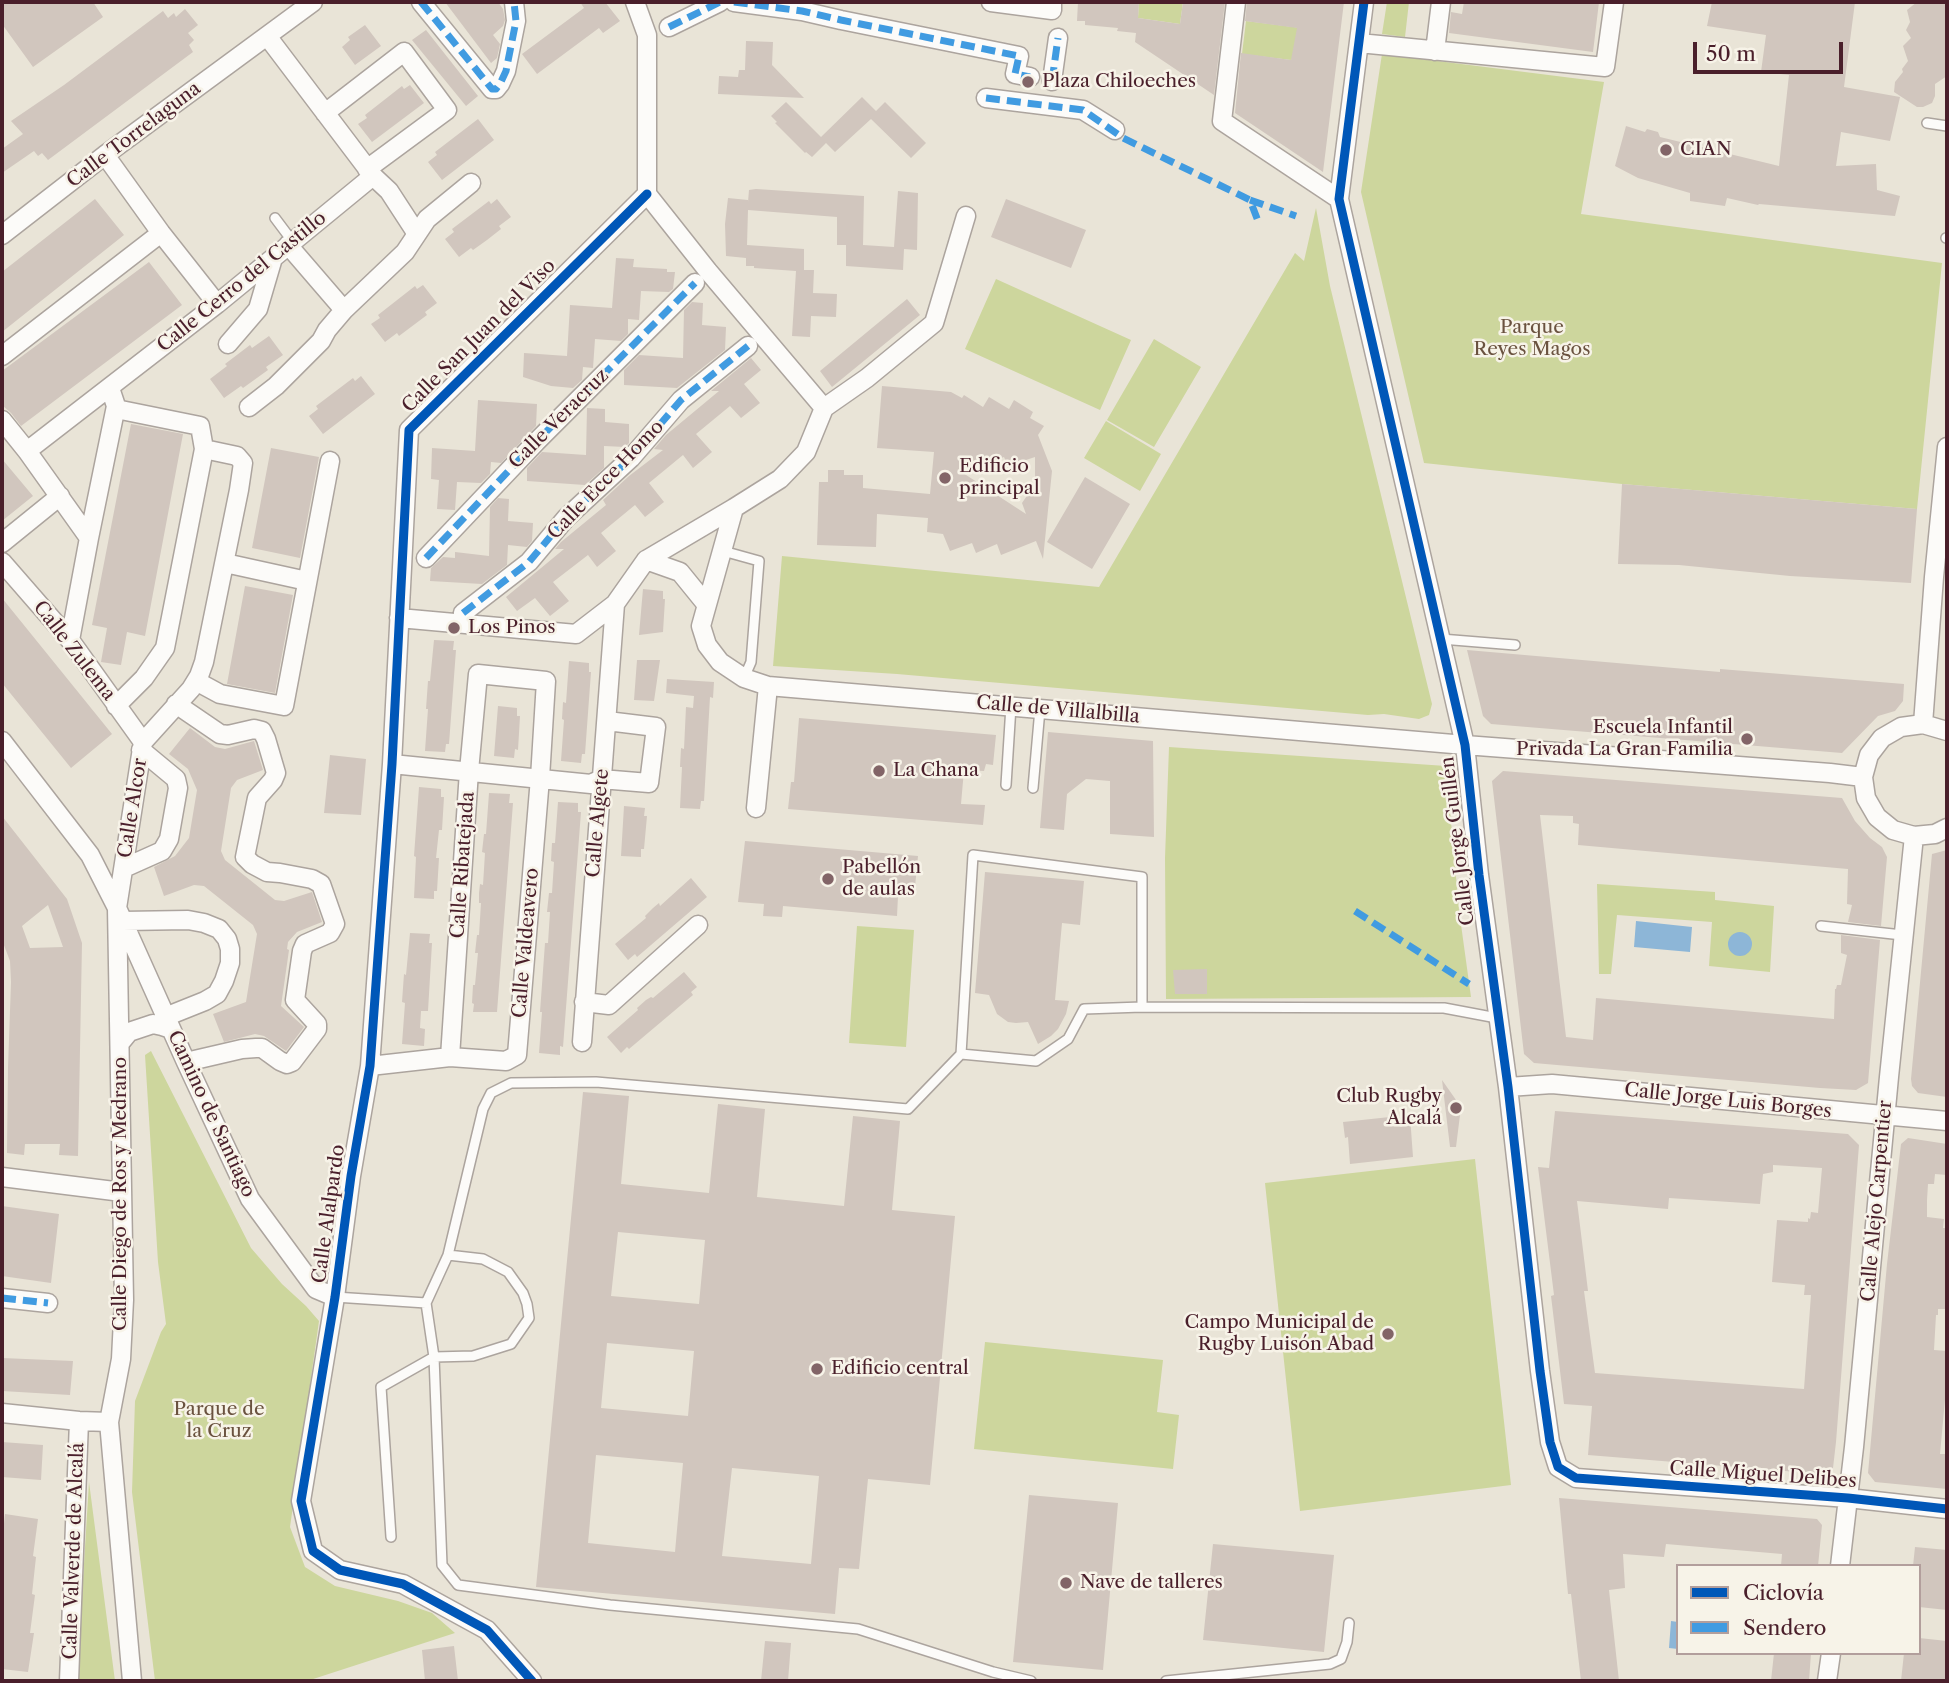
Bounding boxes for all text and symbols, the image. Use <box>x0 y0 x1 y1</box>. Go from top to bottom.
scale bar <box>1697 28 1848 72</box>
text: 50 m <box>1706 41 1756 66</box>
place label: Plaza Chiloeches <box>1042 71 1196 93</box>
marker: Plaza Chiloeches <box>1020 74 1036 90</box>
street label: Calle Torrelaguna <box>63 77 205 193</box>
place label: CIAN <box>1680 139 1732 161</box>
marker: CIAN <box>1658 142 1674 158</box>
street label: Calle Cerro del Castillo <box>153 207 331 357</box>
street label: Calle San Juan del Viso <box>398 255 560 417</box>
park label: Parque Reyes Magos <box>1473 317 1591 361</box>
street label: Calle Veracruz <box>504 364 614 474</box>
street label: Calle Ecce Homo <box>543 416 669 544</box>
place label: Edificio principal <box>959 456 1040 500</box>
marker: Edificio principal <box>937 470 953 486</box>
street label: Calle Zulema <box>28 597 120 705</box>
place label: Los Pinos <box>468 617 556 639</box>
marker: Los Pinos <box>446 620 462 636</box>
street label: Calle de Villalbilla <box>975 691 1141 729</box>
place label: Escuela Infantil Privada La Gran Familia <box>1516 717 1733 761</box>
marker: Escuela Infantil Privada La Gran Familia <box>1739 731 1755 747</box>
street label: Calle Jorge Guillén <box>1436 755 1480 927</box>
street label: Calle Alcor <box>114 756 152 860</box>
place label: La Chana <box>893 760 979 782</box>
marker: La Chana <box>871 763 887 779</box>
street label: Calle Algete <box>582 768 614 878</box>
street label: Calle Ribatejada <box>446 791 480 939</box>
place label: Pabellón de aulas <box>842 857 921 901</box>
street label: Calle Valdeavero <box>508 867 544 1019</box>
marker: Pabellón de aulas <box>820 871 836 887</box>
street label: Camino de Santiago <box>162 1027 260 1201</box>
street label: Calle Diego de Ros y Medrano <box>110 1057 132 1331</box>
street label: Calle Jorge Luis Borges <box>1623 1079 1833 1123</box>
place label: Club Rugby Alcalá <box>1336 1086 1442 1130</box>
street label: Calle Alejo Carpentier <box>1857 1099 1897 1303</box>
marker: Club Rugby Alcalá <box>1448 1100 1464 1116</box>
street label: Calle Alalpardo <box>308 1143 350 1285</box>
place label: Campo Municipal de Rugby Luisón Abad <box>1185 1312 1374 1356</box>
marker: Campo Municipal de Rugby Luisón Abad <box>1380 1326 1396 1342</box>
place label: Edificio central <box>831 1358 969 1380</box>
marker: Edificio central <box>809 1361 825 1377</box>
park label: Parque de la Cruz <box>173 1399 265 1443</box>
street label: Calle Valverde de Alcalá <box>59 1442 89 1660</box>
street label: Calle Miguel Delibes <box>1669 1457 1857 1493</box>
legend <box>1676 1564 1921 1655</box>
place label: Nave de talleres <box>1080 1572 1223 1594</box>
marker: Nave de talleres <box>1058 1575 1074 1591</box>
text: Ciclovía <box>1743 1580 1824 1605</box>
text: Sendero <box>1743 1615 1827 1640</box>

